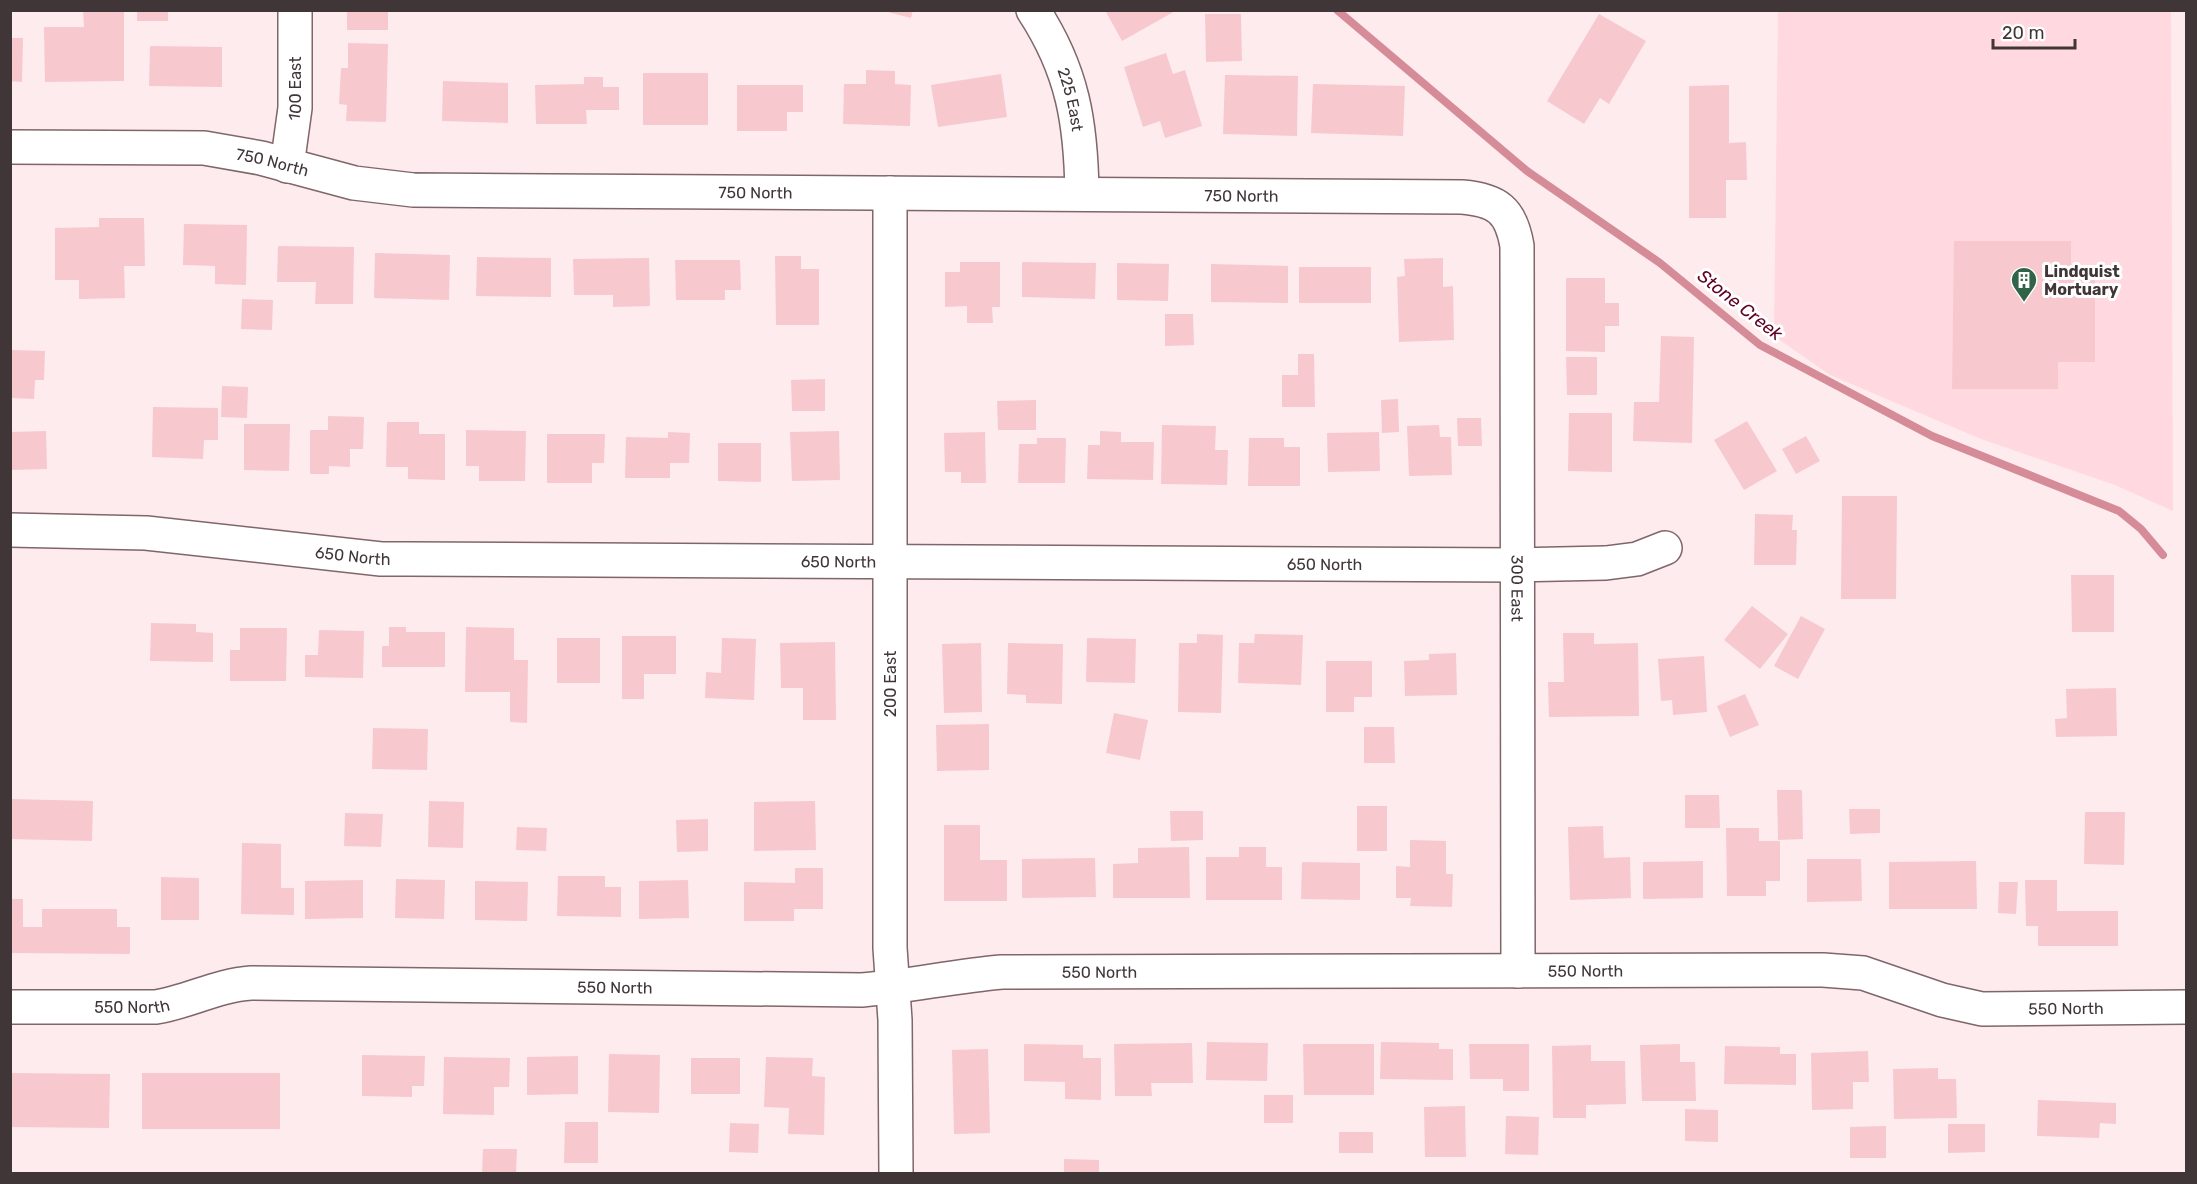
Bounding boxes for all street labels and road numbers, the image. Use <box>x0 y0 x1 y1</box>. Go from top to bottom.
street label: 100 East <box>284 57 305 122</box>
street label: 225 East <box>1054 65 1088 133</box>
street label: 750 North <box>235 144 311 180</box>
street label: 750 North <box>718 183 793 202</box>
street label: 750 North <box>1204 186 1279 205</box>
street label: 650 North <box>314 542 390 569</box>
street label: 650 North <box>801 552 876 571</box>
street label: 650 North <box>1287 554 1362 574</box>
street label: 300 East <box>1508 555 1527 622</box>
street label: 200 East <box>881 651 900 717</box>
street label: 550 North <box>1548 961 1623 980</box>
street label: 550 North <box>1062 962 1137 981</box>
street label: 550 North <box>577 977 653 997</box>
street label: 550 North <box>94 995 172 1017</box>
street label: 550 North <box>2028 998 2104 1018</box>

